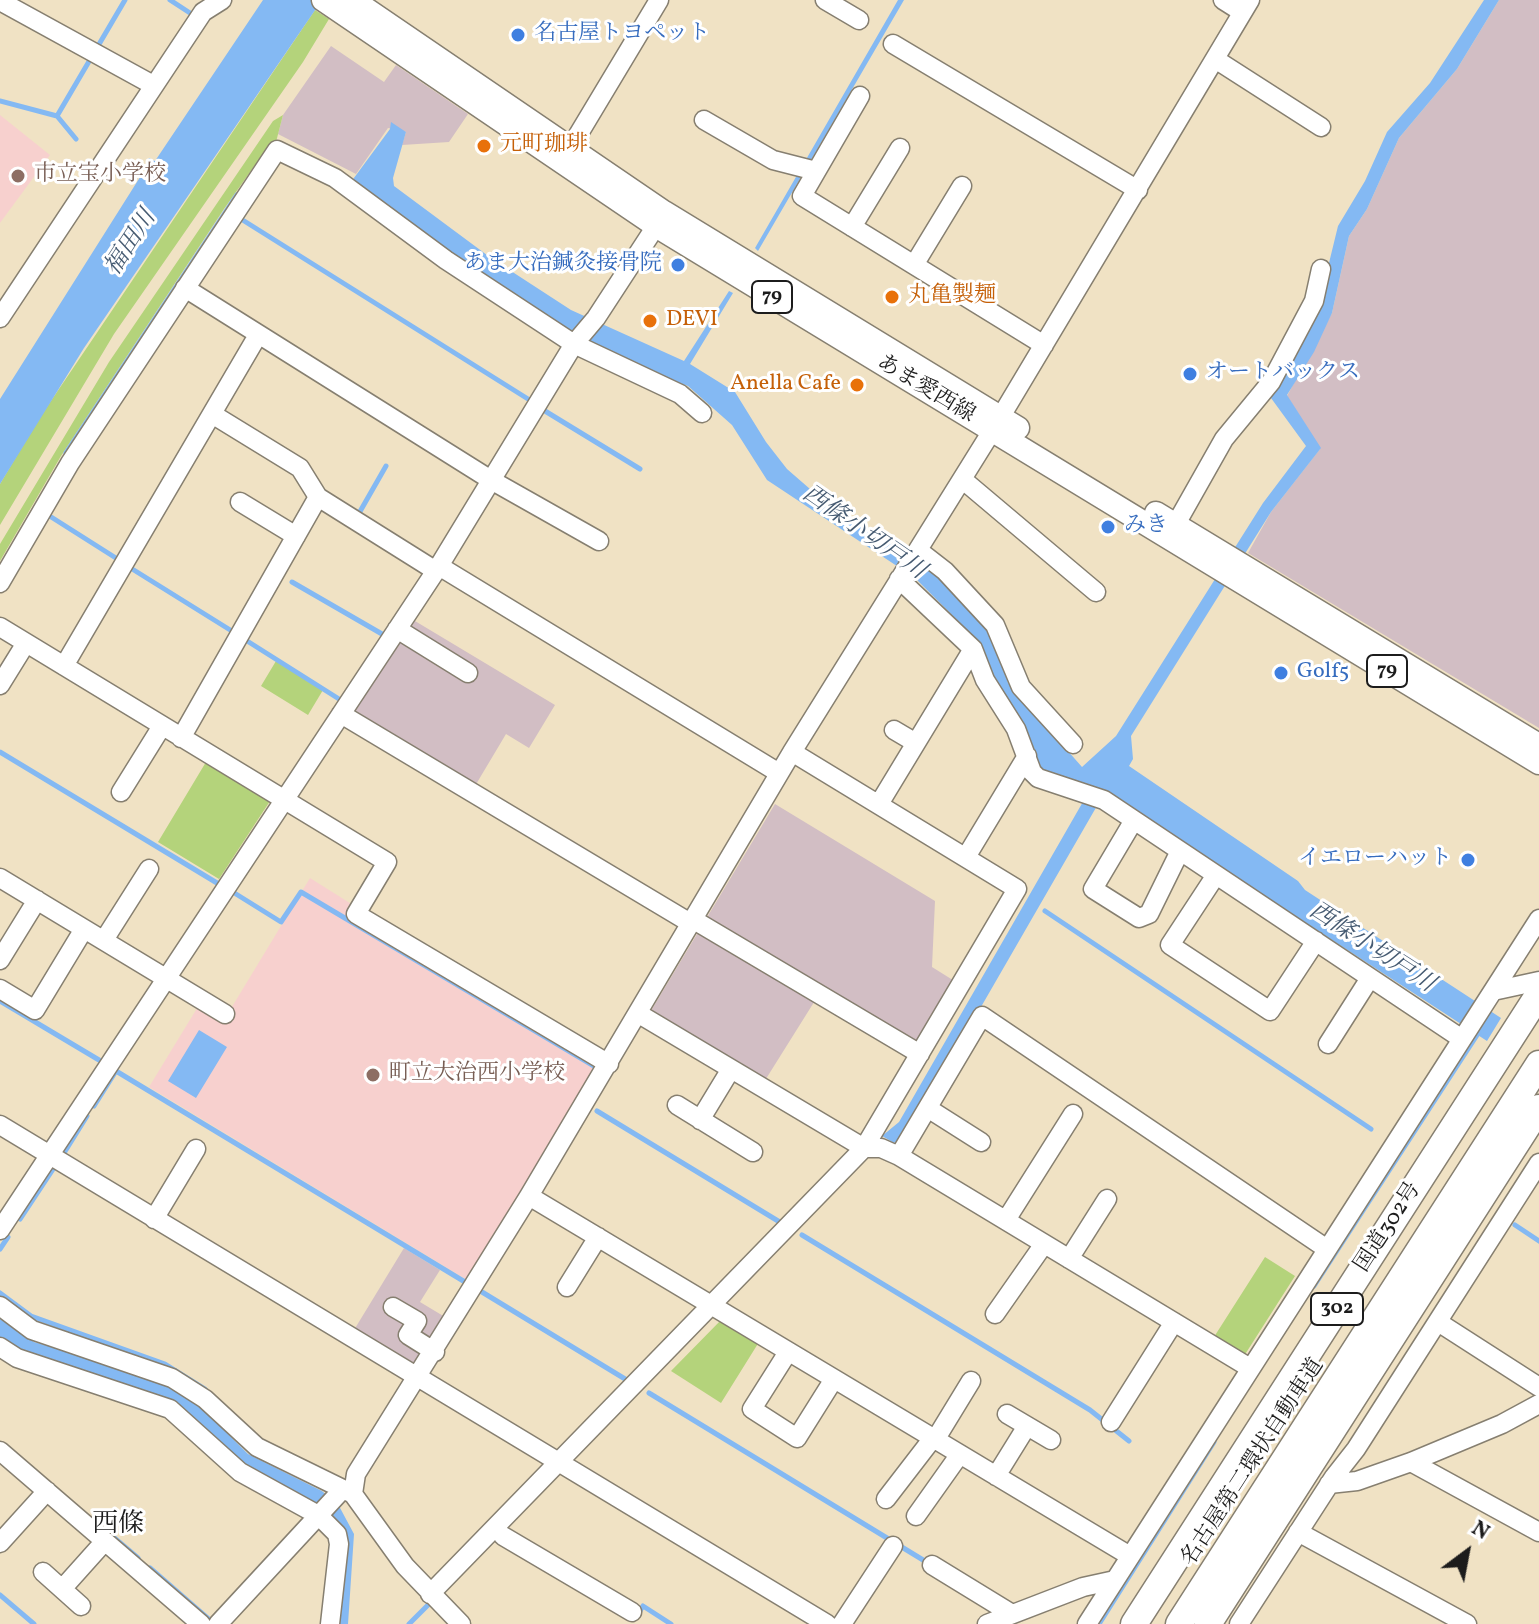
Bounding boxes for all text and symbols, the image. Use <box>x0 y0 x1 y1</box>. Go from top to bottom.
place label: 名古屋トヨペット <box>534 22 710 48</box>
marker: 名古屋トヨペット <box>509 26 527 44</box>
place label: 元町珈琲 <box>500 133 588 159</box>
marker: 元町珈琲 <box>475 137 493 155</box>
place label: 市立宝小学校 <box>34 163 166 189</box>
marker: 市立宝小学校 <box>9 167 27 185</box>
water label: 福田川 <box>100 206 164 282</box>
place label: あま大治鍼灸接骨院 <box>464 252 662 278</box>
marker: あま大治鍼灸接骨院 <box>669 256 687 274</box>
road number: 79 <box>752 281 792 313</box>
place label: 丸亀製麺 <box>908 284 996 310</box>
marker: 丸亀製麺 <box>883 288 901 306</box>
place label: DEVI <box>666 308 718 334</box>
marker: DEVI <box>641 312 659 330</box>
street label: あま愛西線 <box>871 350 979 430</box>
place label: オートバックス <box>1206 361 1360 387</box>
marker: オートバックス <box>1181 365 1199 383</box>
place label: Anella Cafe <box>730 372 841 398</box>
marker: Anella Cafe <box>848 376 866 394</box>
water label: 西條小切戸川 <box>796 481 930 587</box>
place label: みき <box>1124 514 1168 540</box>
marker: みき <box>1099 518 1117 536</box>
road number: 79 <box>1367 655 1407 687</box>
place label: Golf5 <box>1297 660 1349 686</box>
marker: Golf5 <box>1272 664 1290 682</box>
place label: イエローハット <box>1298 847 1452 873</box>
marker: イエローハット <box>1459 851 1477 869</box>
water label: 西條小切戸川 <box>1303 898 1439 1000</box>
place label: 町立大治西小学校 <box>389 1062 565 1088</box>
marker: 町立大治西小学校 <box>364 1066 382 1084</box>
street label: 国道302号 <box>1350 1178 1428 1278</box>
road number: 302 <box>1311 1293 1363 1325</box>
street label: 名古屋第二環状自動車道 <box>1177 1354 1331 1572</box>
district label: 西條 <box>92 1510 144 1542</box>
north arrow <box>1427 1512 1507 1592</box>
text: N <box>1465 1514 1495 1549</box>

